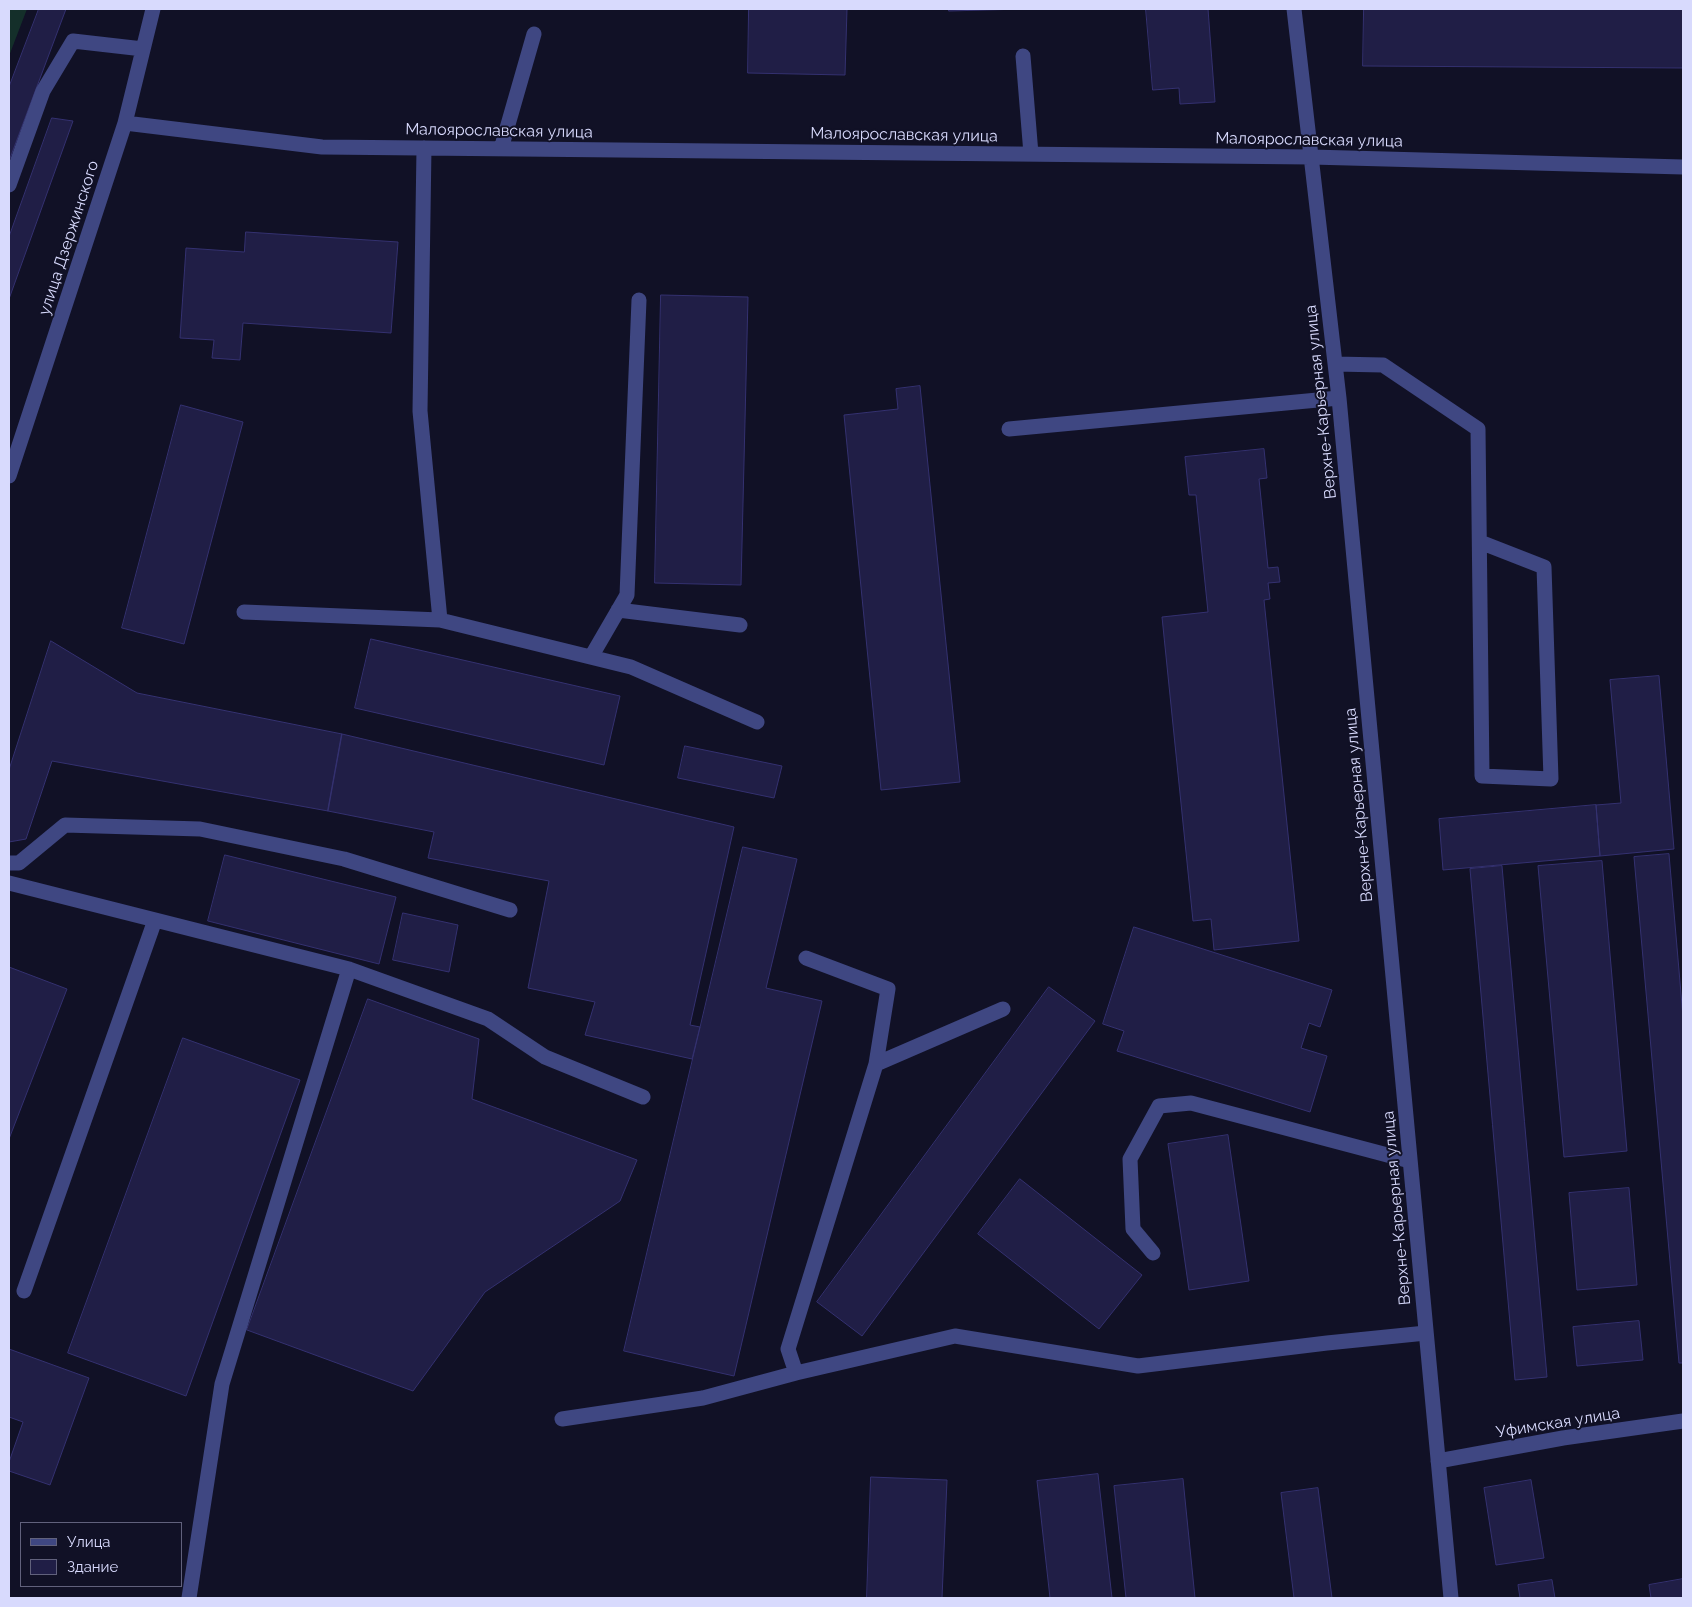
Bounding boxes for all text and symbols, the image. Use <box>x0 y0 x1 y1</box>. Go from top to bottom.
street label: Малоярославская улица <box>405 120 593 142</box>
street label: Малоярославская улица <box>810 124 998 146</box>
street label: Малоярославская улица <box>1215 129 1403 151</box>
street label: улица Дзержинского <box>35 158 103 318</box>
street label: Верхне-Карьерная улица <box>1301 304 1341 500</box>
street label: Верхне-Карьерная улица <box>1341 707 1377 903</box>
street label: Верхне-Карьерная улица <box>1379 1110 1415 1306</box>
street label: Уфимская улица <box>1495 1404 1621 1442</box>
legend <box>20 1522 182 1587</box>
text: Улица <box>67 1533 111 1551</box>
text: Здание <box>67 1558 118 1576</box>

